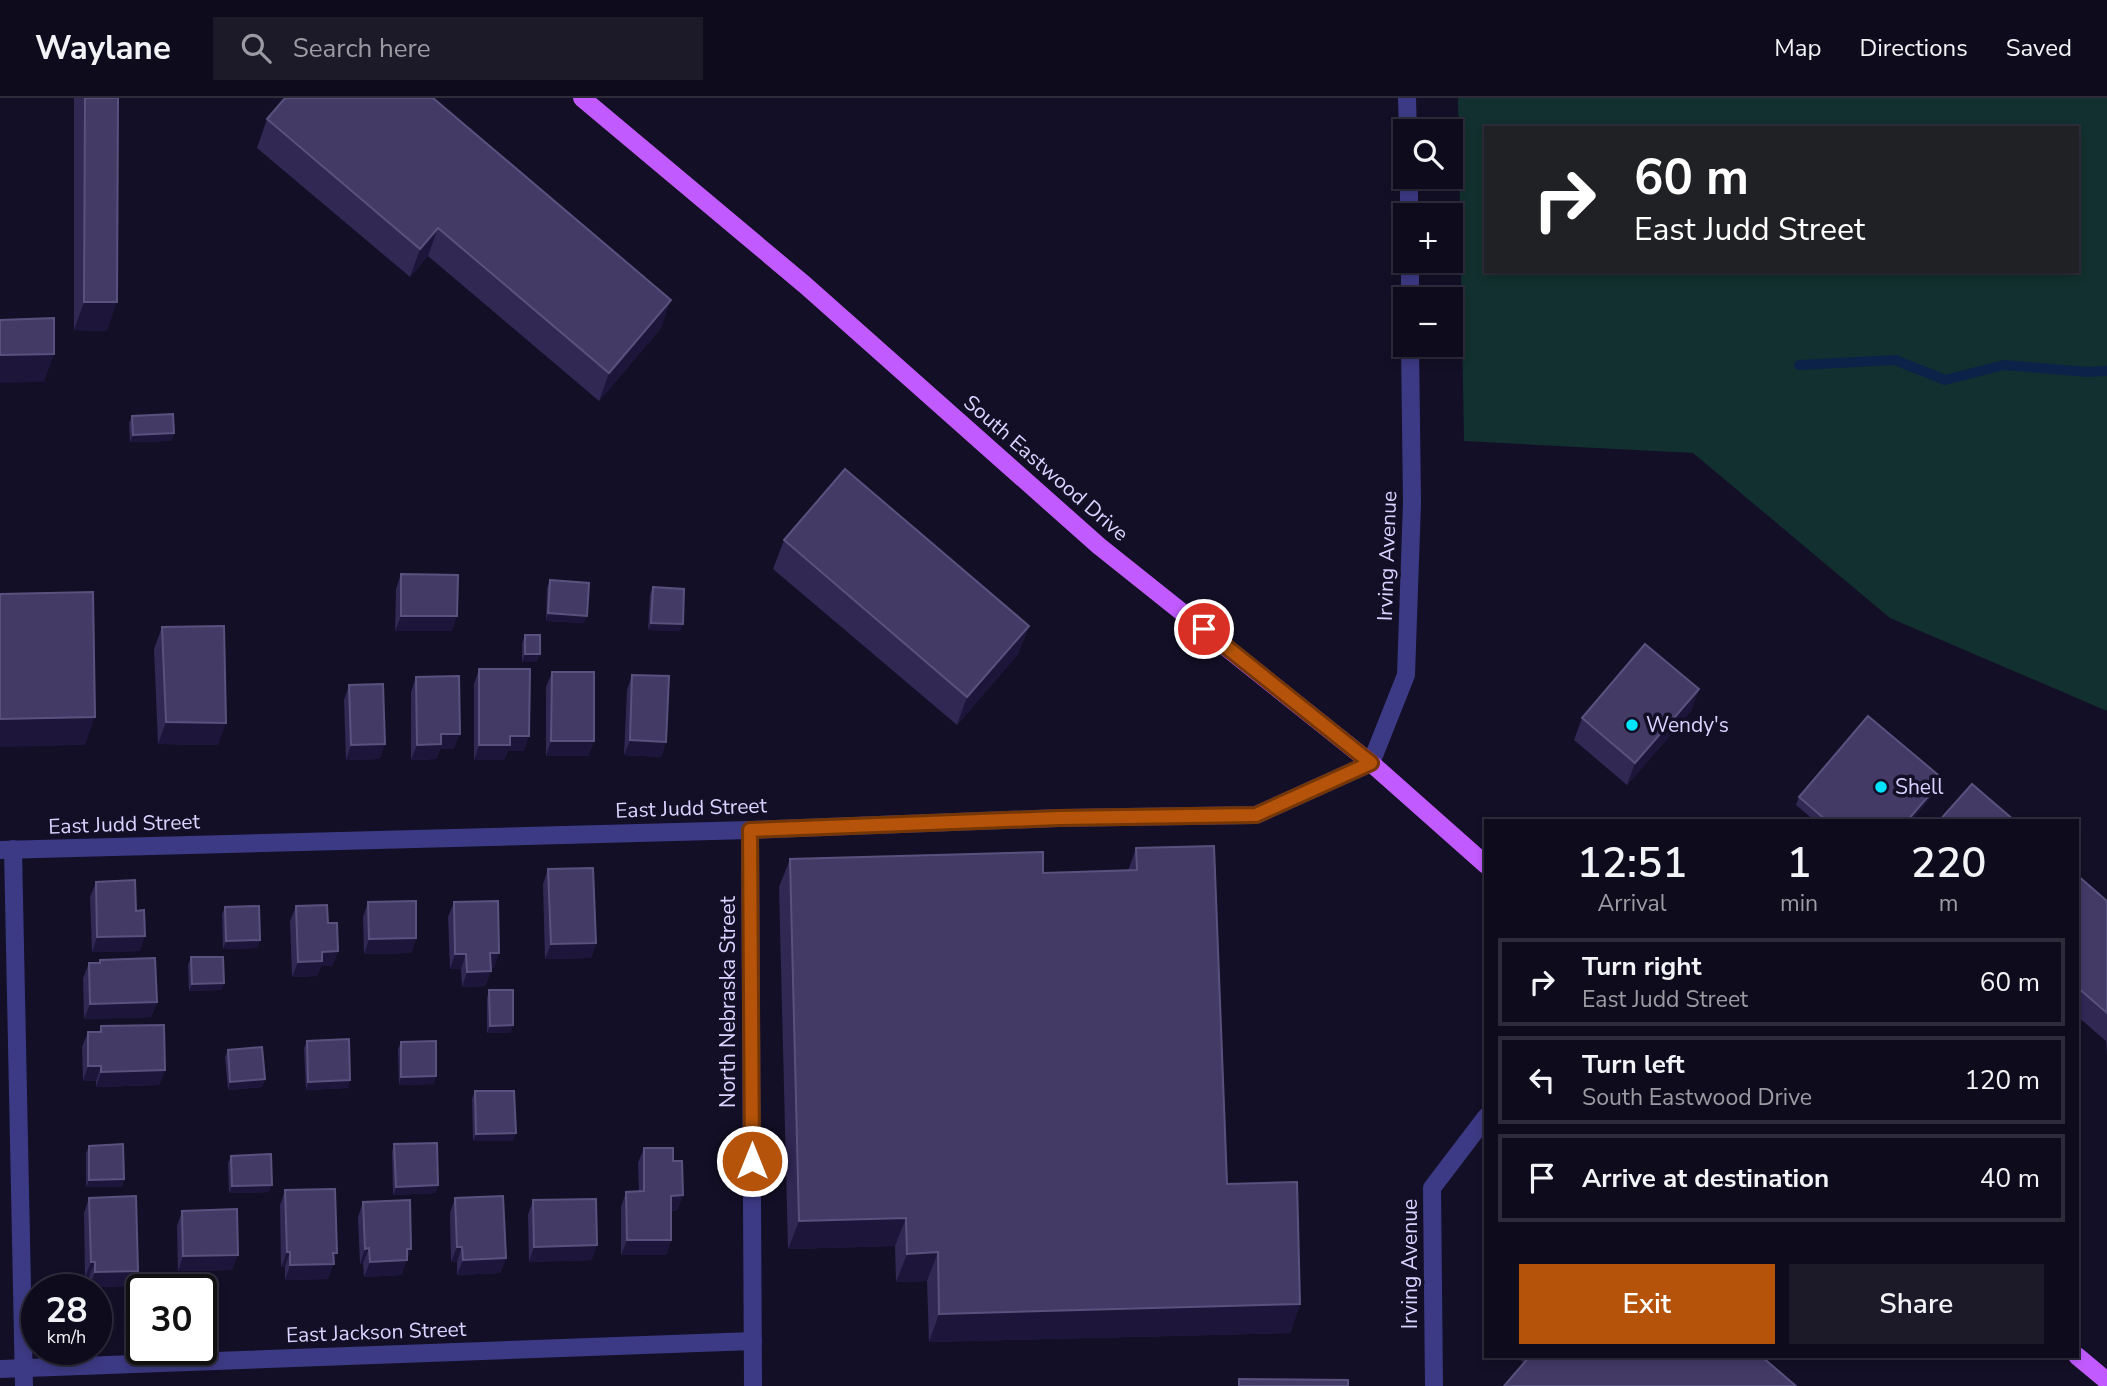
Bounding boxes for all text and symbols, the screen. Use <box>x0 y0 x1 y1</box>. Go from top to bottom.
search box <box>213 17 703 80</box>
text: Waylane <box>35 26 171 71</box>
icon: search <box>237 29 275 67</box>
text: Search here <box>293 31 431 66</box>
text: Map <box>1774 32 1821 64</box>
text: Directions <box>1859 32 1968 64</box>
text: Saved <box>2006 32 2072 64</box>
map controls <box>1393 119 1463 357</box>
button: search <box>1393 119 1463 189</box>
text: 60 m <box>1634 144 1749 211</box>
icon: right <box>1519 154 1610 245</box>
button: + <box>1393 203 1463 273</box>
text: East Judd Street <box>1634 208 1865 251</box>
button: − <box>1393 287 1463 357</box>
street label: South Eastwood Drive <box>958 389 1134 547</box>
street label: Irving Avenue <box>1371 490 1403 622</box>
pin <box>1174 599 1234 659</box>
icon: arrive <box>1185 610 1223 648</box>
place label: Wendy's <box>1646 711 1729 739</box>
marker: Wendy's <box>1624 717 1640 733</box>
place label: Shell <box>1895 773 1944 801</box>
marker: Shell <box>1873 779 1889 795</box>
street label: East Judd Street <box>615 791 768 825</box>
street label: East Judd Street <box>48 807 201 841</box>
text: 12:51 <box>1577 835 1687 892</box>
text: 1 <box>1786 835 1812 892</box>
text: 220 <box>1911 835 1986 892</box>
text: Arrival <box>1597 888 1667 919</box>
text: min <box>1780 888 1818 919</box>
text: m <box>1939 888 1958 919</box>
street label: North Nebraska Street <box>714 895 742 1108</box>
text: Turn right <box>1582 949 1701 984</box>
icon: right <box>1523 963 1561 1001</box>
text: 60 m <box>1980 965 2040 1000</box>
text: East Judd Street <box>1582 984 1748 1015</box>
text: Turn left <box>1582 1047 1685 1082</box>
icon: left <box>1523 1061 1561 1099</box>
text: 120 m <box>1964 1063 2040 1098</box>
text: South Eastwood Drive <box>1582 1082 1812 1113</box>
position arrow <box>715 1124 789 1198</box>
icon: arrive <box>1523 1159 1561 1197</box>
text: Arrive at destination <box>1582 1161 1829 1196</box>
text: 40 m <box>1980 1161 2040 1196</box>
street label: Irving Avenue <box>1396 1199 1424 1329</box>
button: Exit <box>1519 1264 1775 1344</box>
button: Share <box>1789 1264 2044 1344</box>
speed limit sign: 30 <box>126 1274 217 1365</box>
text: 28 <box>45 1287 88 1334</box>
street label: East Jackson Street <box>285 1315 467 1349</box>
text: km/h <box>47 1325 86 1349</box>

